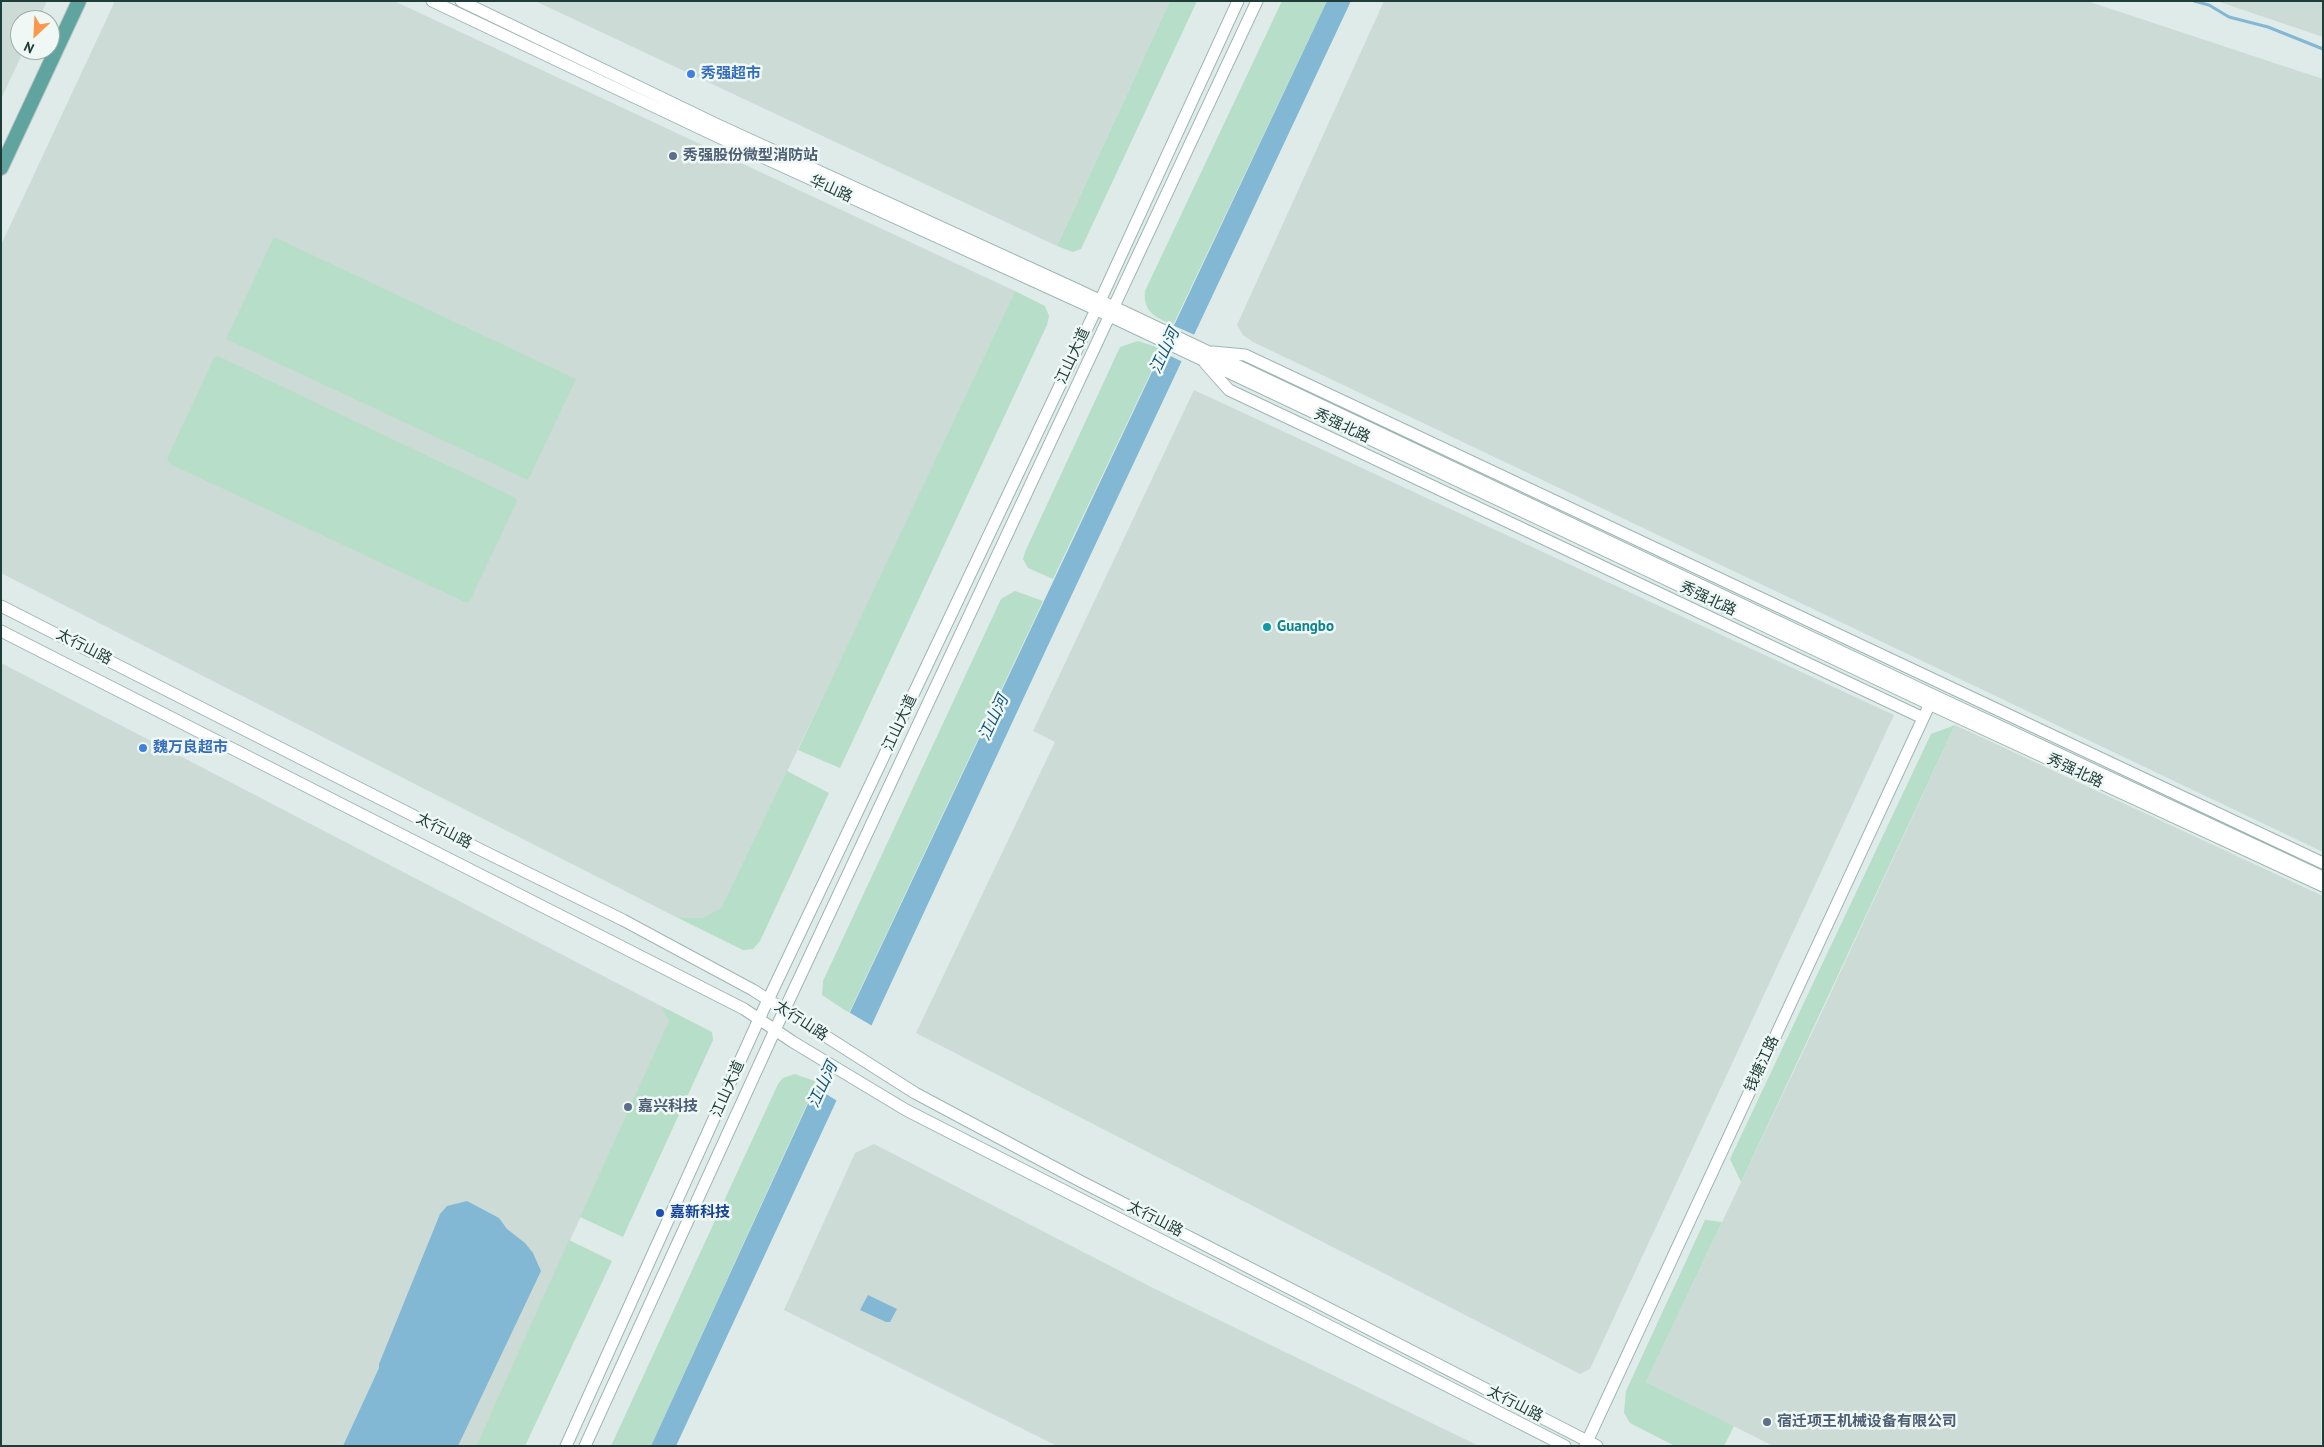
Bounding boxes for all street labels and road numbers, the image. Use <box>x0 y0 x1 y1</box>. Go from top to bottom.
street label: 华山路 <box>807 172 855 206</box>
street label: 江山大道 <box>1052 325 1094 387</box>
street label: 秀强北路 <box>1311 405 1373 447</box>
street label: 秀强北路 <box>1677 578 1739 620</box>
street label: 太行山路 <box>53 625 115 669</box>
street label: 江山大道 <box>879 692 921 754</box>
street label: 秀强北路 <box>2044 750 2106 792</box>
street label: 太行山路 <box>413 809 475 853</box>
street label: 太行山路 <box>771 997 831 1045</box>
street label: 钱塘江路 <box>1741 1033 1783 1095</box>
street label: 江山大道 <box>708 1058 748 1120</box>
street label: 太行山路 <box>1124 1197 1186 1241</box>
street label: 太行山路 <box>1484 1382 1546 1426</box>

